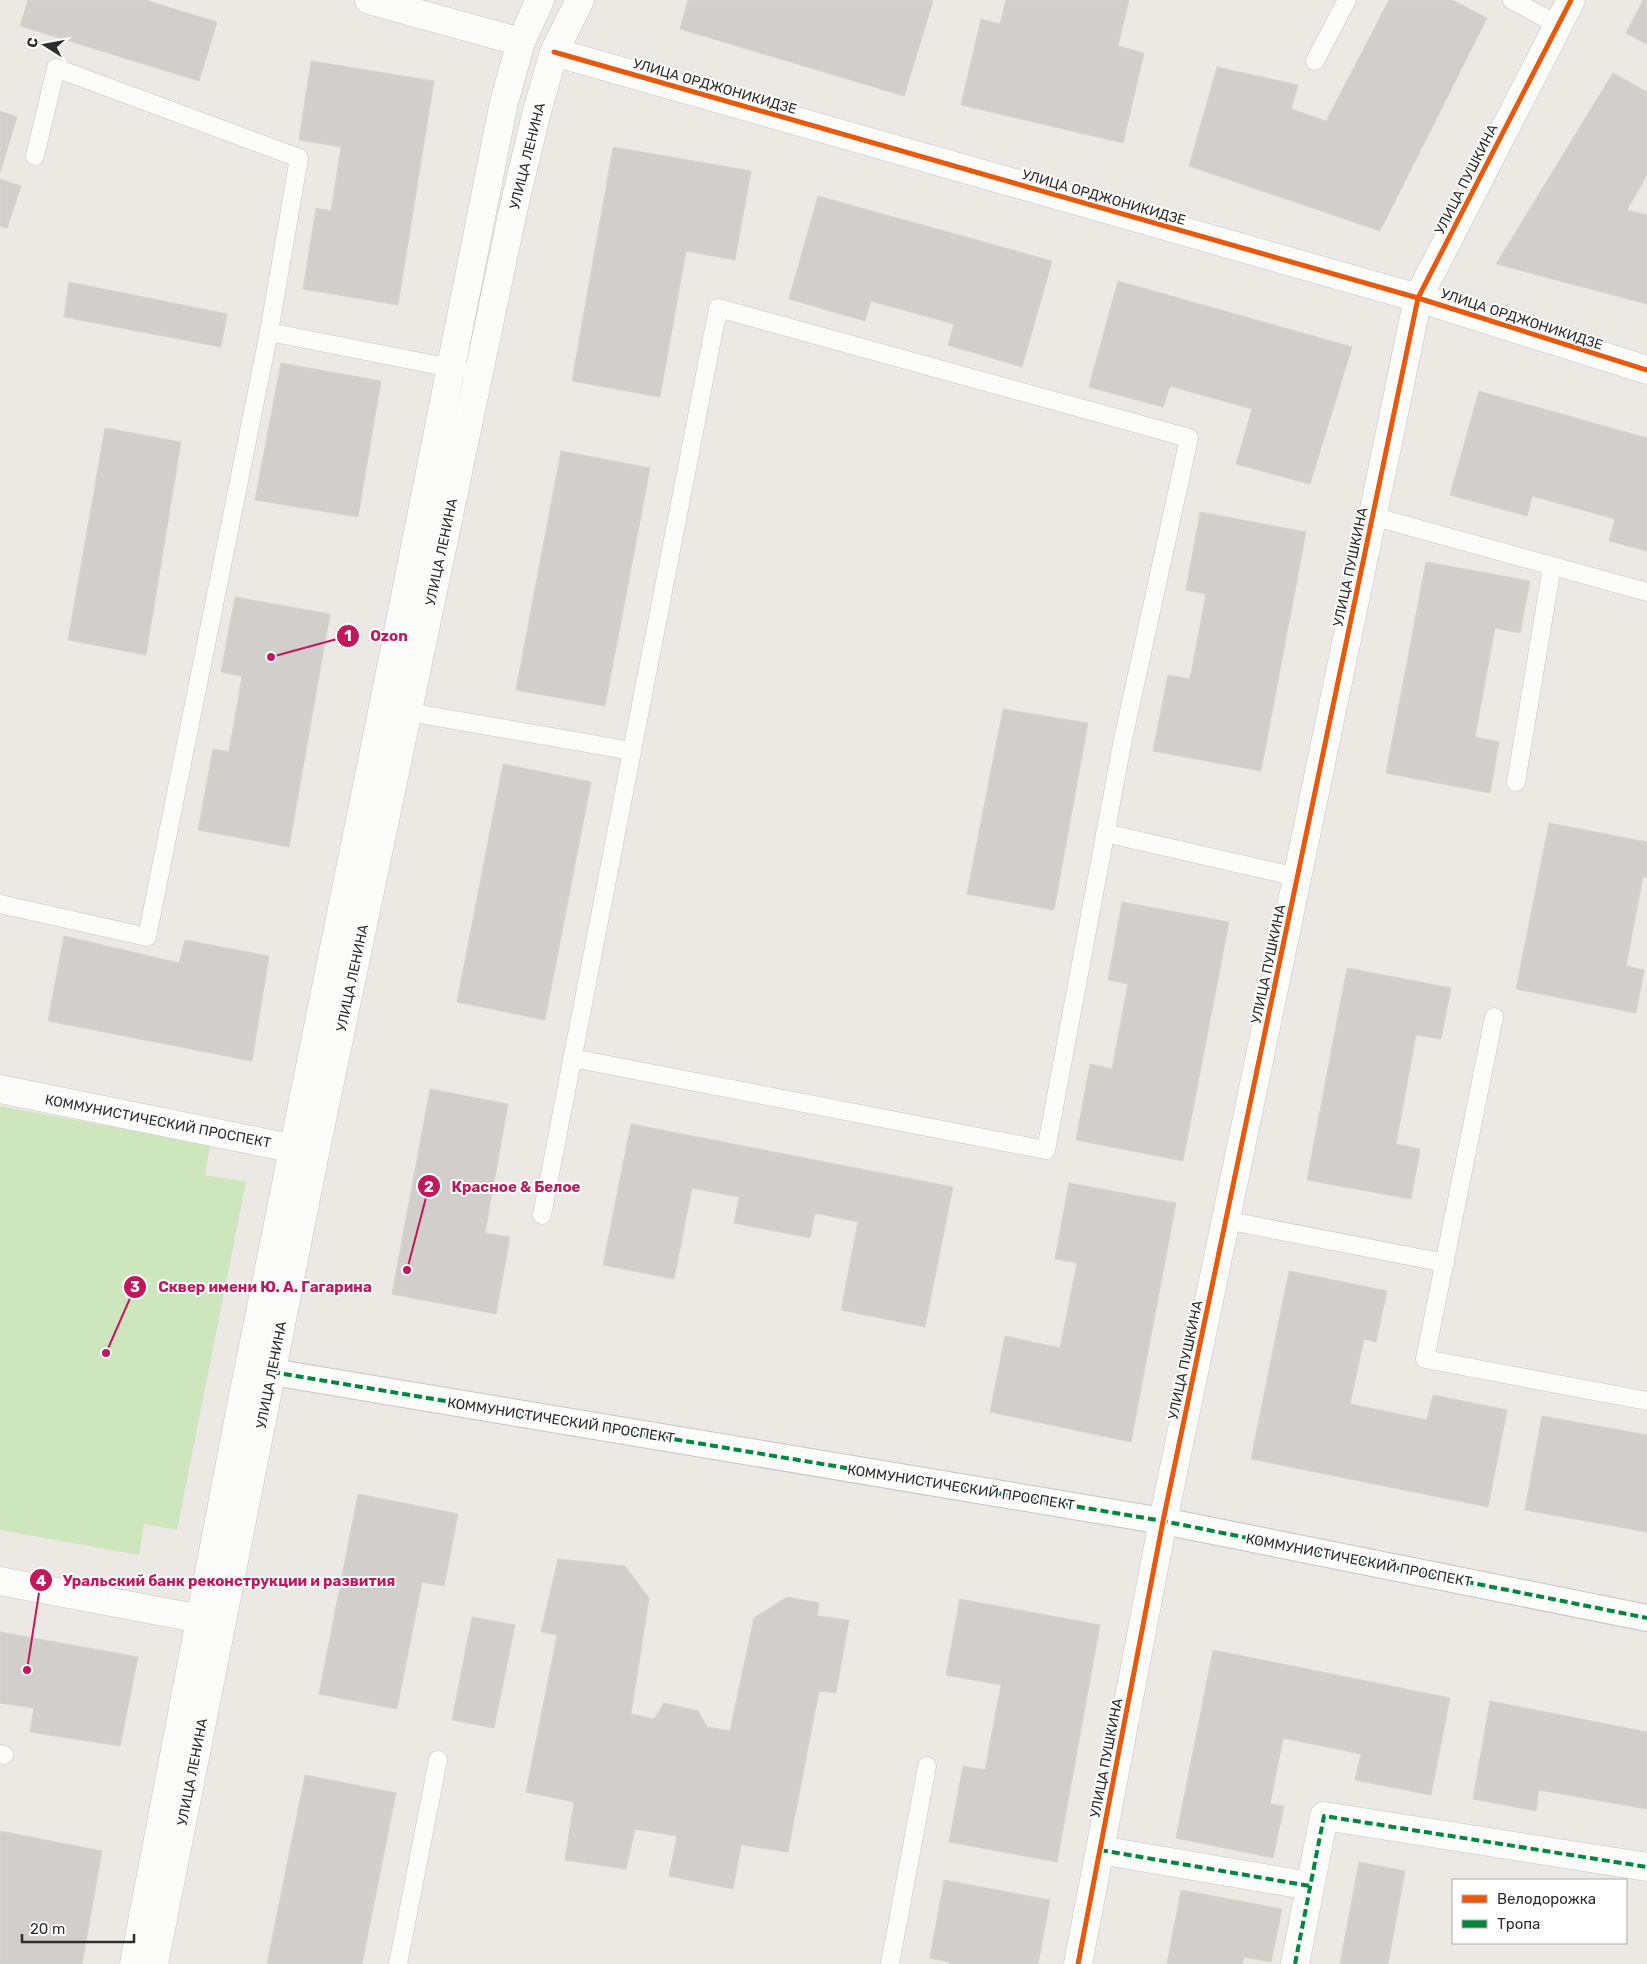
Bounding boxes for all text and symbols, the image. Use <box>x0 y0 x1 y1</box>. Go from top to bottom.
north arrow <box>20 20 70 70</box>
text: С <box>23 36 42 49</box>
street label: УЛИЦА ОРДЖОНИКИДЗЕ <box>631 55 799 118</box>
street label: УЛИЦА ЛЕНИНА <box>506 100 549 211</box>
street label: УЛИЦА ПУШКИНА <box>1431 121 1502 237</box>
street label: УЛИЦА ОРДЖОНИКИДЗЕ <box>1020 166 1188 229</box>
street label: УЛИЦА ОРДЖОНИКИДЗЕ <box>1439 285 1605 354</box>
street label: УЛИЦА ЛЕНИНА <box>422 496 461 607</box>
street label: УЛИЦА ПУШКИНА <box>1330 505 1372 628</box>
callout: Ozon <box>335 621 418 651</box>
text: 1 <box>344 627 352 645</box>
text: Ozon <box>370 627 408 645</box>
street label: УЛИЦА ПУШКИНА <box>1248 902 1290 1025</box>
street label: УЛИЦА ЛЕНИНА <box>333 922 372 1033</box>
street label: КОММУНИСТИЧЕСКИЙ ПРОСПЕКТ <box>43 1090 273 1152</box>
callout: Красное & Белое <box>417 1171 591 1201</box>
text: 2 <box>424 1178 434 1196</box>
text: Красное & Белое <box>452 1178 581 1196</box>
callout: Сквер имени Ю. А. Гагарина <box>123 1272 381 1302</box>
text: 3 <box>130 1278 140 1296</box>
text: Сквер имени Ю. А. Гагарина <box>158 1278 372 1296</box>
street label: УЛИЦА ПУШКИНА <box>1165 1298 1207 1421</box>
street label: УЛИЦА ЛЕНИНА <box>253 1319 290 1430</box>
street label: КОММУНИСТИЧЕСКИЙ ПРОСПЕКТ <box>446 1393 676 1447</box>
street label: КОММУНИСТИЧЕСКИЙ ПРОСПЕКТ <box>846 1460 1076 1514</box>
street label: КОММУНИСТИЧЕСКИЙ ПРОСПЕКТ <box>1244 1529 1474 1591</box>
callout: Уральский банк реконструкции и развития <box>28 1565 406 1595</box>
text: 4 <box>36 1572 46 1590</box>
text: Уральский банк реконструкции и развития <box>63 1572 395 1590</box>
street label: УЛИЦА ПУШКИНА <box>1087 1696 1127 1819</box>
street label: УЛИЦА ЛЕНИНА <box>174 1716 211 1827</box>
legend <box>1452 1879 1627 1944</box>
text: Велодорожка <box>1497 1890 1596 1908</box>
scale bar <box>22 1912 135 1944</box>
text: Тропа <box>1497 1915 1540 1933</box>
text: 20 m <box>30 1920 65 1938</box>

